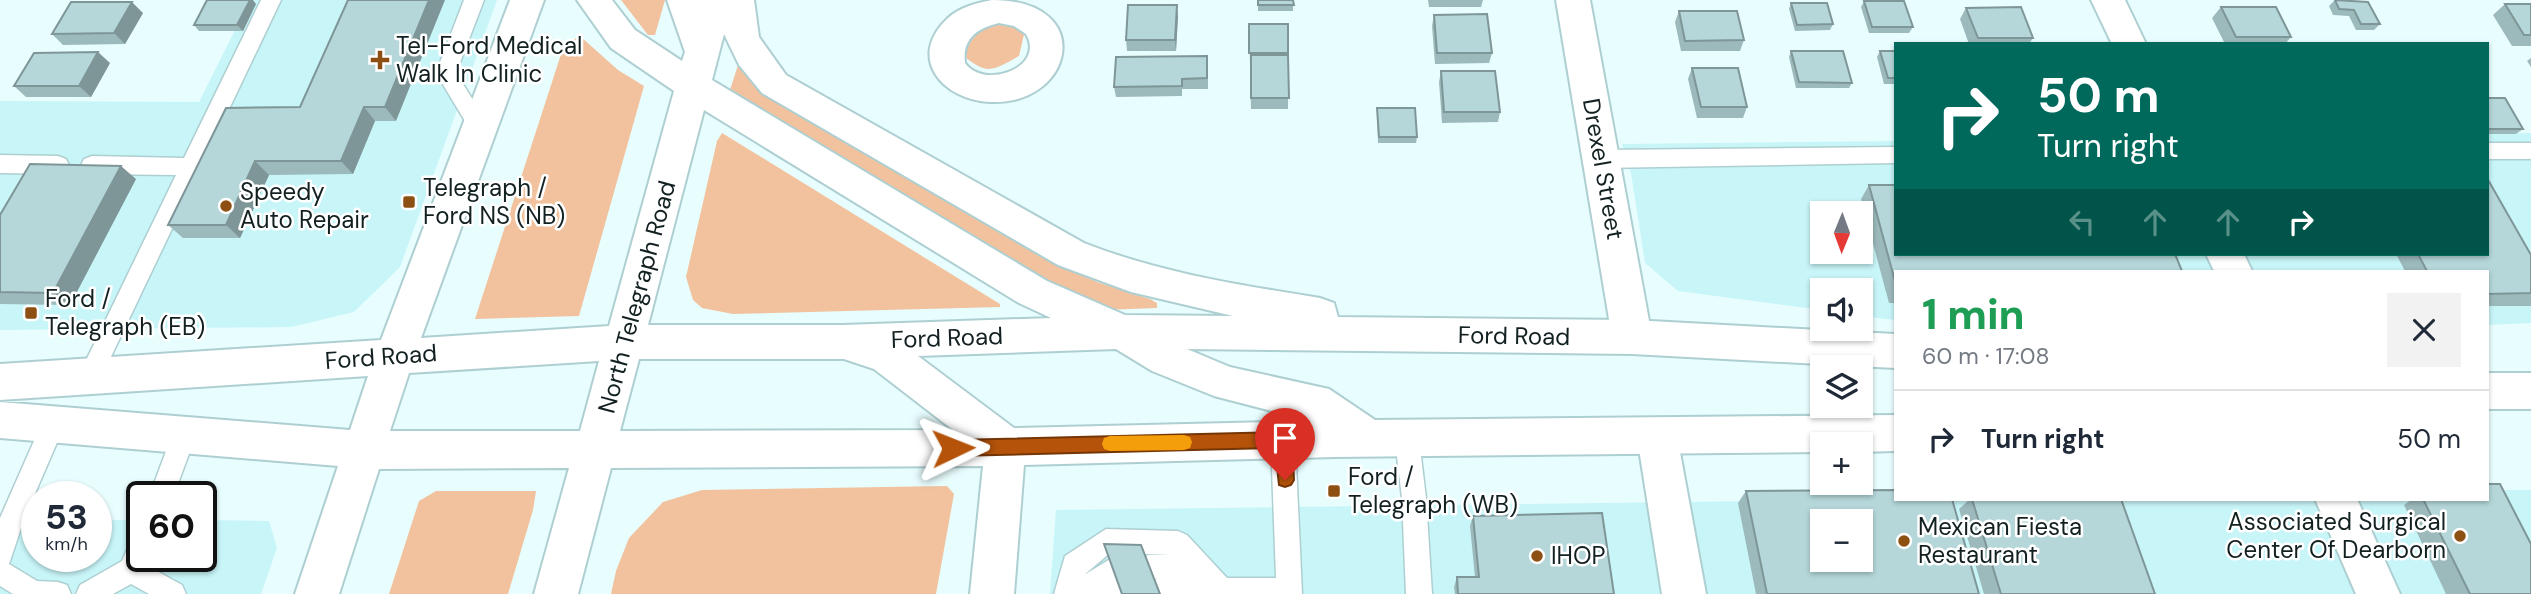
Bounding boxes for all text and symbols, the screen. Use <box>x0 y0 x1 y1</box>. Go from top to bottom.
place label: Tel-Ford Medical Walk In Clinic <box>396 30 582 89</box>
marker: Tel-Ford Medical Walk In Clinic <box>370 50 390 70</box>
text: 50 m <box>2037 63 2160 127</box>
icon: right <box>1922 70 2013 161</box>
street label: Drexel Street <box>1576 96 1631 242</box>
text: Turn right <box>2037 125 2179 167</box>
place label: Telegraph / Ford NS (NB) <box>423 172 565 231</box>
place label: Speedy Auto Repair <box>240 176 369 235</box>
street label: North Telegraph Road <box>591 177 682 417</box>
marker: Telegraph / Ford NS (NB) <box>401 194 417 210</box>
marker: Speedy Auto Repair <box>218 198 234 214</box>
north arrow <box>1810 201 1872 264</box>
map controls <box>1810 201 1873 572</box>
icon: left <box>2063 203 2101 241</box>
icon: ahead <box>2136 203 2174 241</box>
icon: ahead <box>2209 203 2247 241</box>
icon: right <box>2282 203 2320 241</box>
button: sound <box>1810 278 1873 341</box>
place label: Ford / Telegraph (EB) <box>45 283 205 342</box>
text: 1 min <box>1922 287 2025 342</box>
button: close <box>2387 293 2461 367</box>
marker: Ford / Telegraph (EB) <box>23 305 39 321</box>
street label: Ford Road <box>1458 319 1570 352</box>
street label: Ford Road <box>890 320 1004 355</box>
street label: Ford Road <box>324 337 438 376</box>
text: 60 m · 17:08 <box>1922 341 2049 371</box>
button: layers <box>1810 355 1873 418</box>
pin <box>1255 408 1315 480</box>
position arrow <box>916 411 990 485</box>
icon: arrive <box>1266 419 1304 457</box>
icon: right <box>1922 420 1960 458</box>
text: Turn right <box>1981 422 2105 456</box>
text: 50 m <box>2397 422 2461 456</box>
button: + <box>1810 432 1873 495</box>
place label: Ford / Telegraph (WB) <box>1348 461 1518 520</box>
speed limit sign: 60 <box>126 481 217 572</box>
marker: Ford / Telegraph (WB) <box>1326 483 1342 499</box>
text: 53 <box>45 494 88 540</box>
place label: Associated Surgical Center Of Dearborn <box>2226 506 2446 565</box>
button: − <box>1810 509 1873 572</box>
place label: Mexican Fiesta Restaurant <box>1918 511 2082 570</box>
marker: Associated Surgical Center Of Dearborn <box>2452 528 2468 544</box>
text: km/h <box>45 532 88 556</box>
marker: Mexican Fiesta Restaurant <box>1896 533 1912 549</box>
place label: IHOP <box>1551 540 1606 571</box>
marker: IHOP <box>1529 548 1545 564</box>

